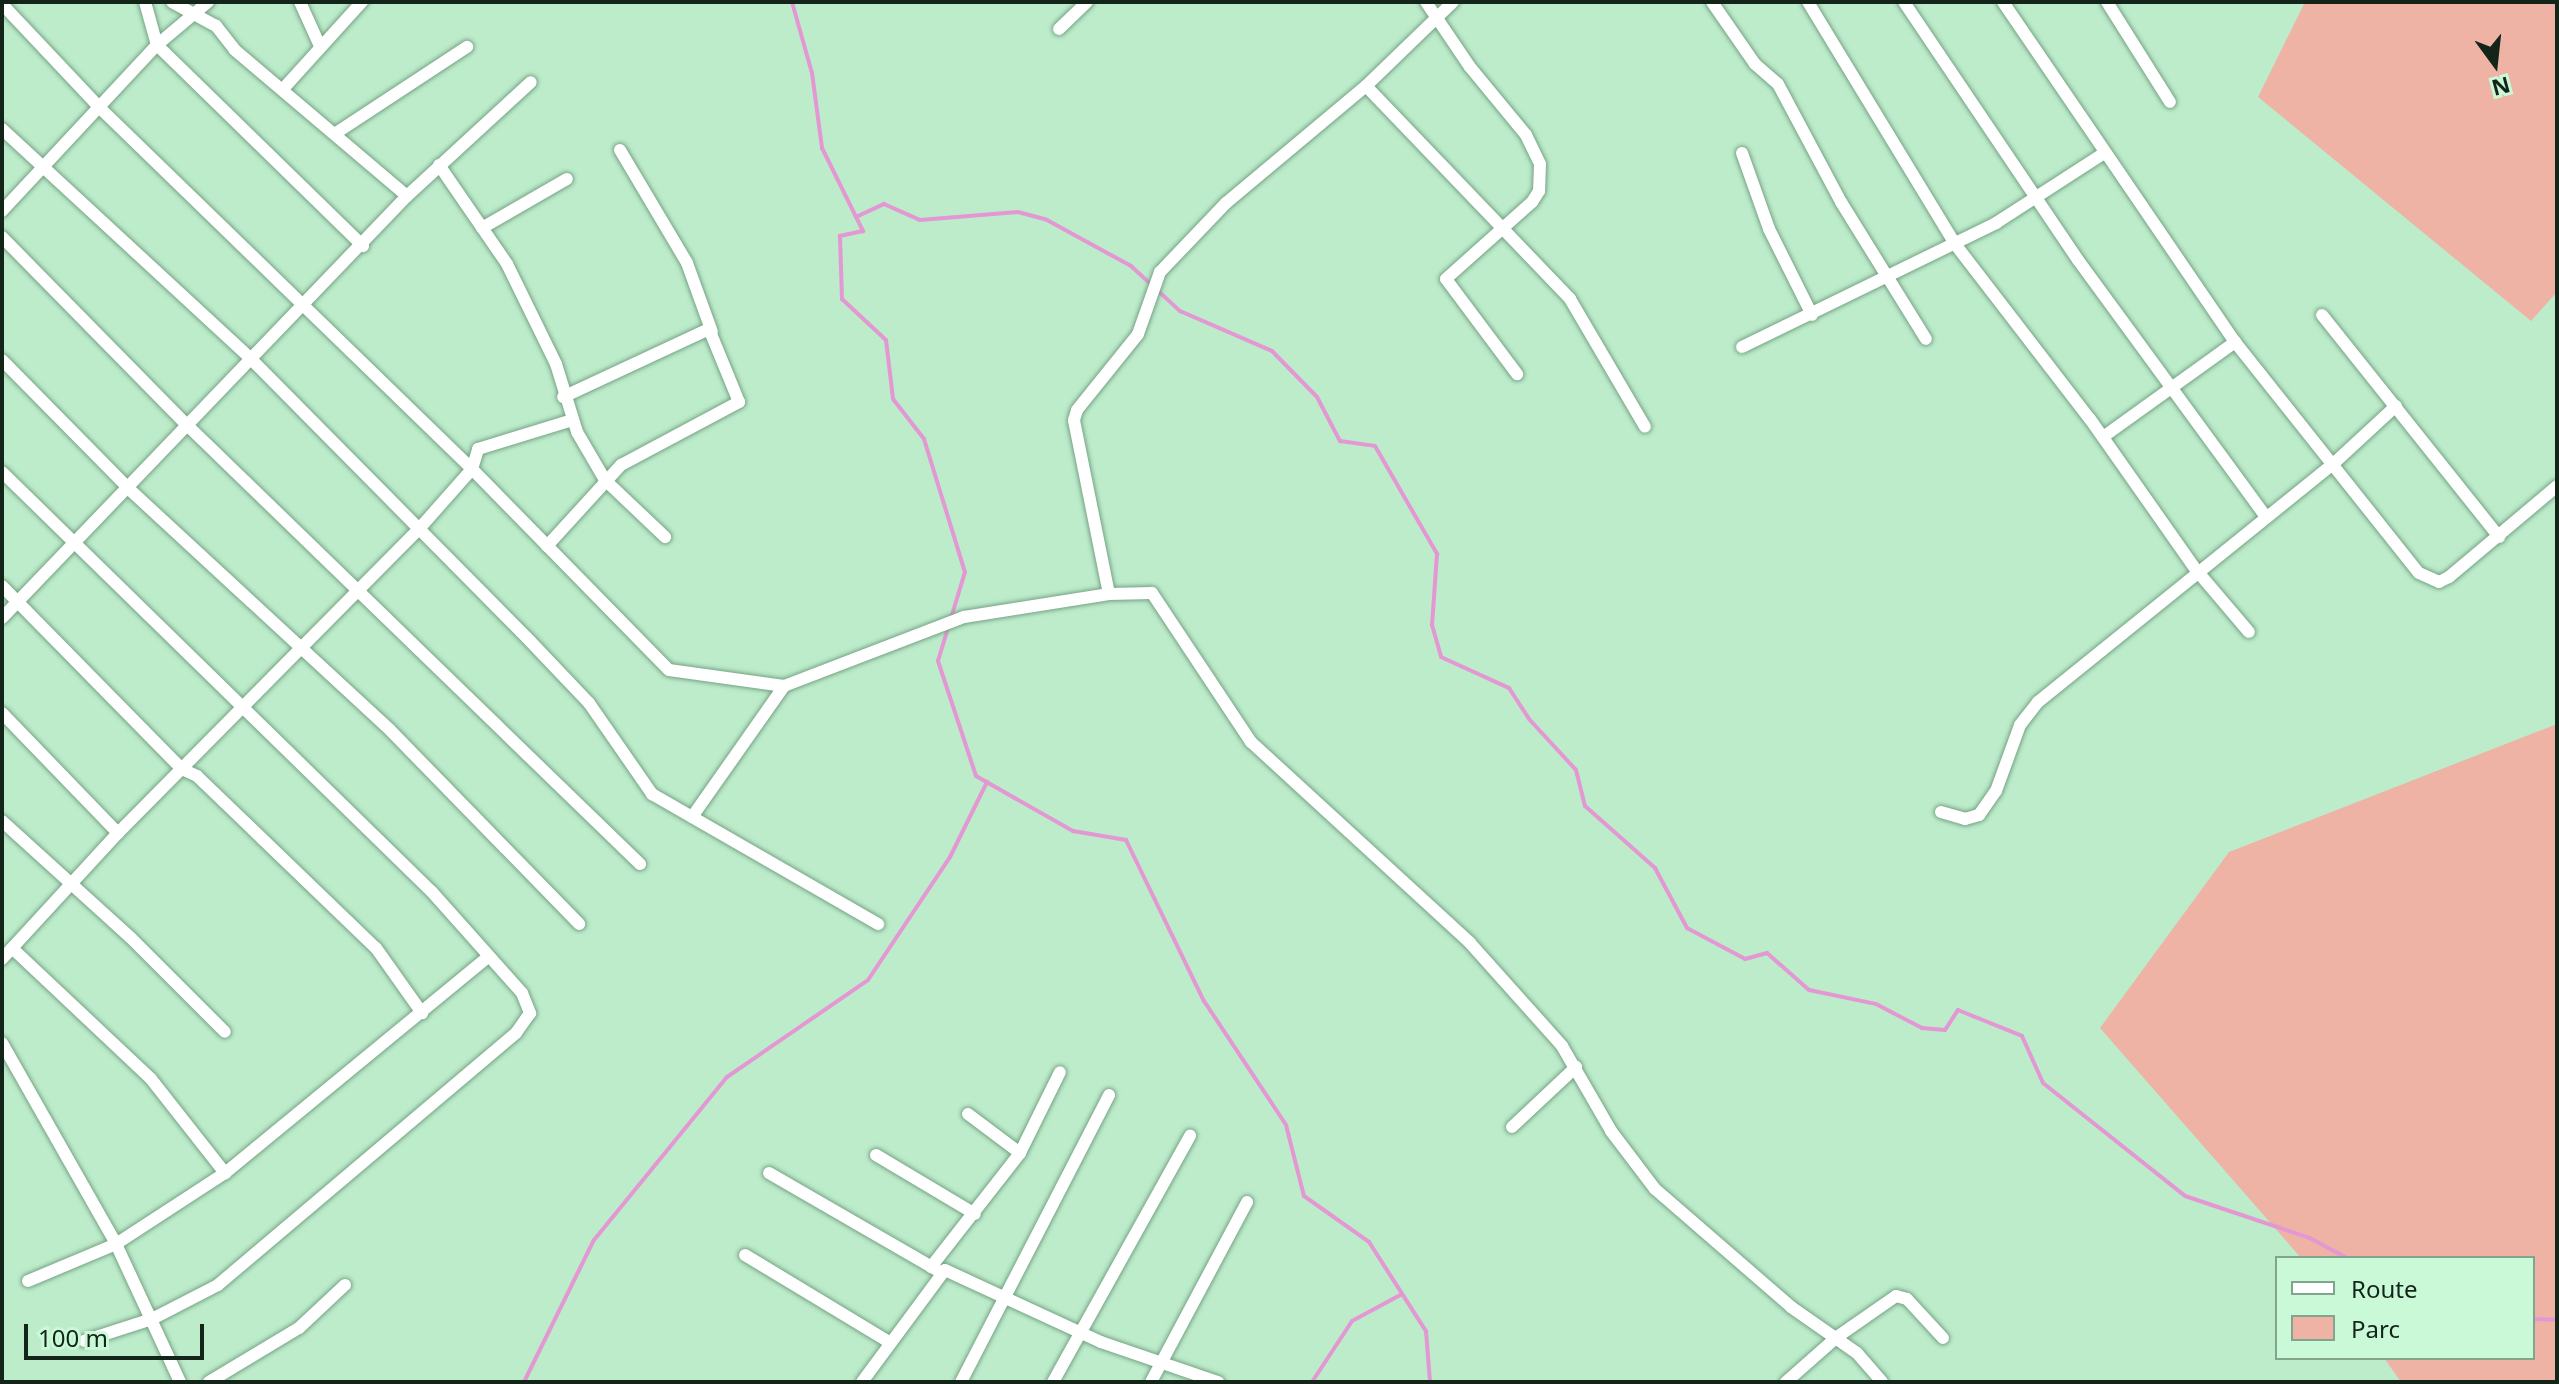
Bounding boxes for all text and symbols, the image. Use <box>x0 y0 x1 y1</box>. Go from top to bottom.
north arrow <box>2455 24 2535 104</box>
text: N <box>2489 70 2514 104</box>
legend <box>2275 1256 2535 1360</box>
text: Route <box>2351 1272 2417 1305</box>
scale bar <box>28 1308 208 1358</box>
text: Parc <box>2351 1312 2400 1345</box>
text: 100 m <box>38 1321 108 1354</box>

